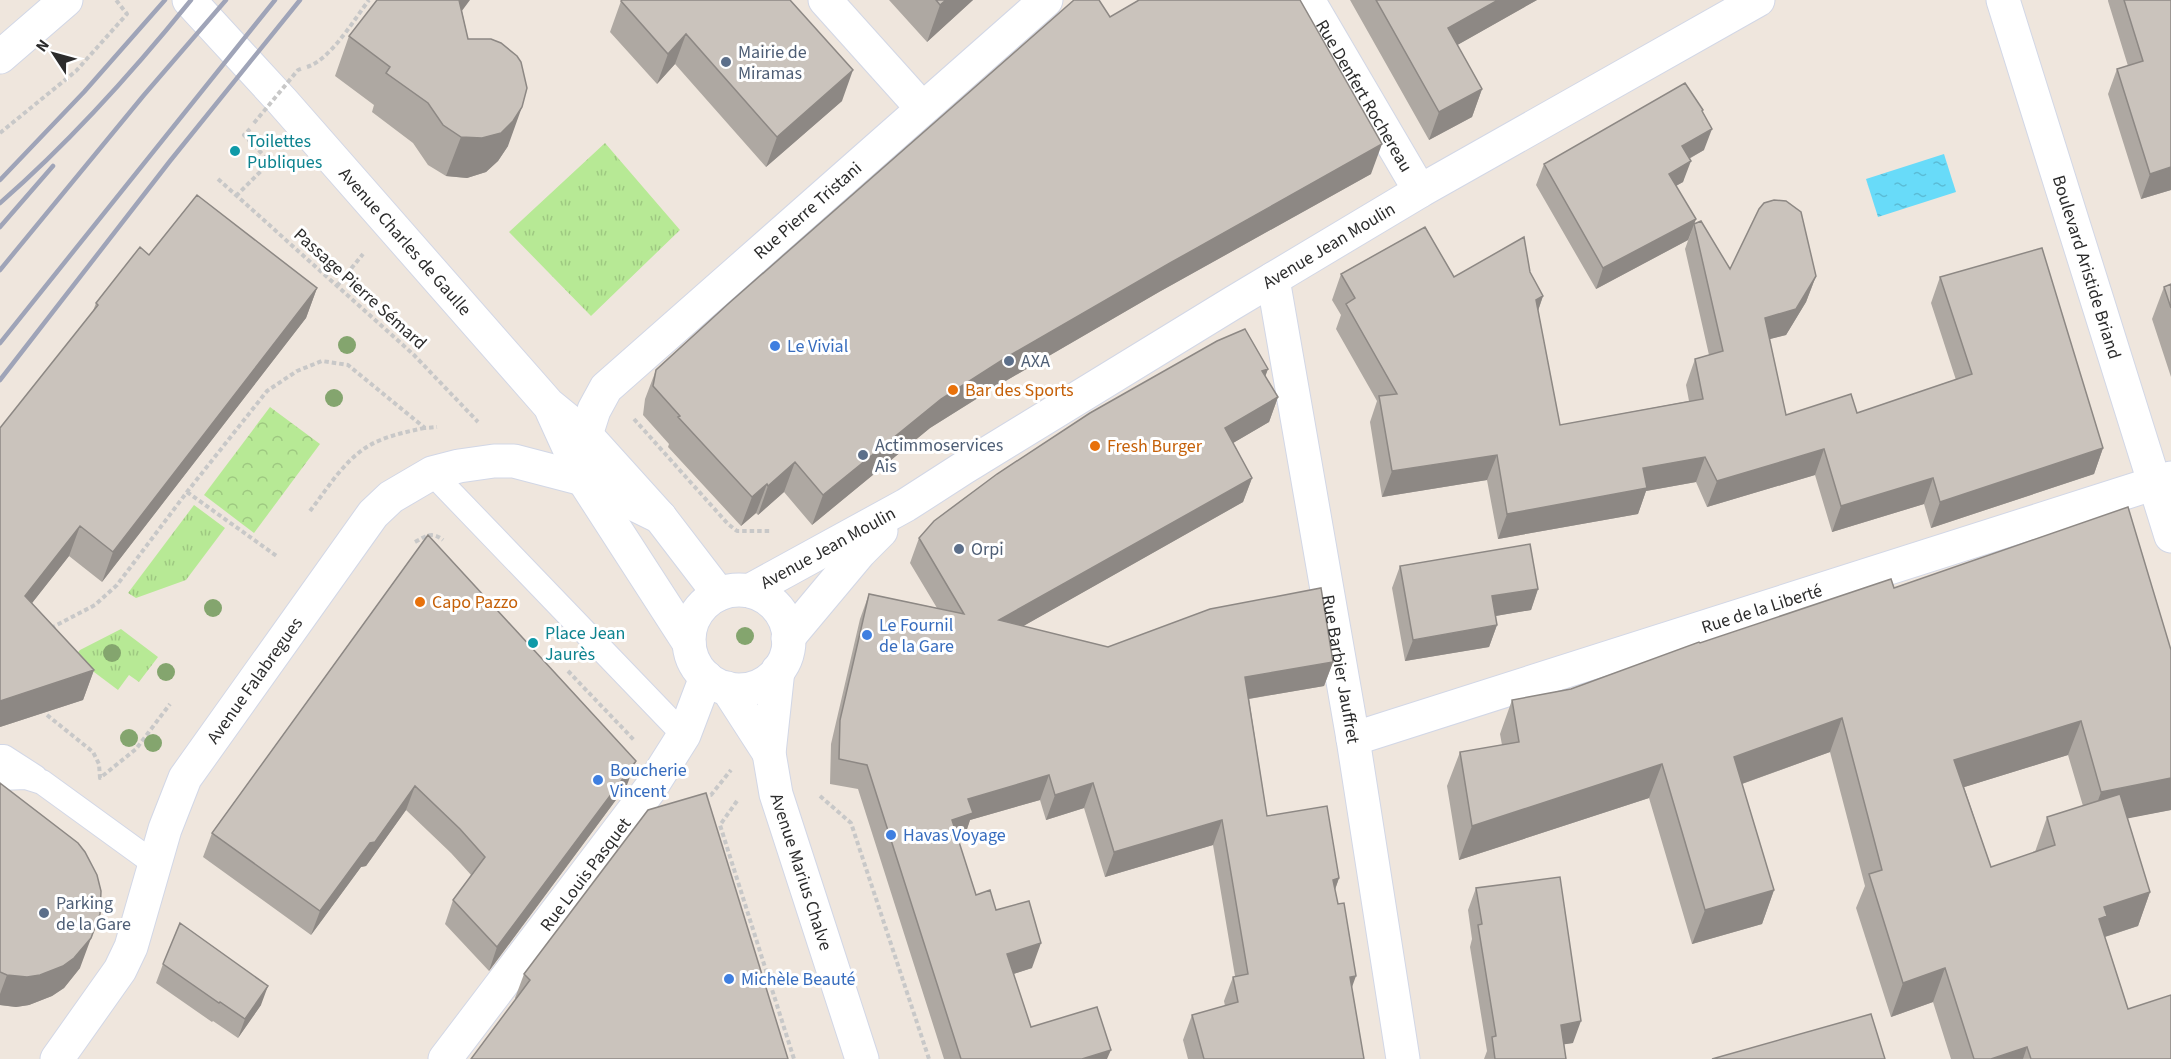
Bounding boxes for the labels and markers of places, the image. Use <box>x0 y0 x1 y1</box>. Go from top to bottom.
place label: Mairie de Miramas <box>738 40 807 86</box>
marker: Mairie de Miramas <box>719 55 733 69</box>
place label: Toilettes Publiques <box>247 129 322 175</box>
marker: Toilettes Publiques <box>228 144 242 158</box>
place label: Le Vivial <box>787 334 848 359</box>
marker: Le Vivial <box>768 339 782 353</box>
place label: AXA <box>1021 349 1050 374</box>
marker: AXA <box>1002 354 1016 368</box>
place label: Bar des Sports <box>965 378 1074 403</box>
marker: Bar des Sports <box>946 383 960 397</box>
place label: Actimmoservices Ais <box>875 433 1003 479</box>
place label: Fresh Burger <box>1107 434 1203 459</box>
marker: Fresh Burger <box>1088 439 1102 453</box>
marker: Actimmoservices Ais <box>856 448 870 462</box>
place label: Orpi <box>971 537 1004 562</box>
marker: Orpi <box>952 542 966 556</box>
place label: Capo Pazzo <box>432 590 518 615</box>
marker: Capo Pazzo <box>413 595 427 609</box>
place label: Le Fournil de la Gare <box>879 613 954 659</box>
place label: Place Jean Jaurès <box>545 621 625 667</box>
marker: Le Fournil de la Gare <box>860 628 874 642</box>
marker: Place Jean Jaurès <box>526 636 540 650</box>
place label: Boucherie Vincent <box>610 758 687 804</box>
marker: Boucherie Vincent <box>591 773 605 787</box>
place label: Havas Voyage <box>903 823 1006 848</box>
marker: Havas Voyage <box>884 828 898 842</box>
place label: Parking de la Gare <box>56 891 131 937</box>
marker: Parking de la Gare <box>37 906 51 920</box>
place label: Michèle Beauté <box>741 967 856 992</box>
marker: Michèle Beauté <box>722 972 736 986</box>

